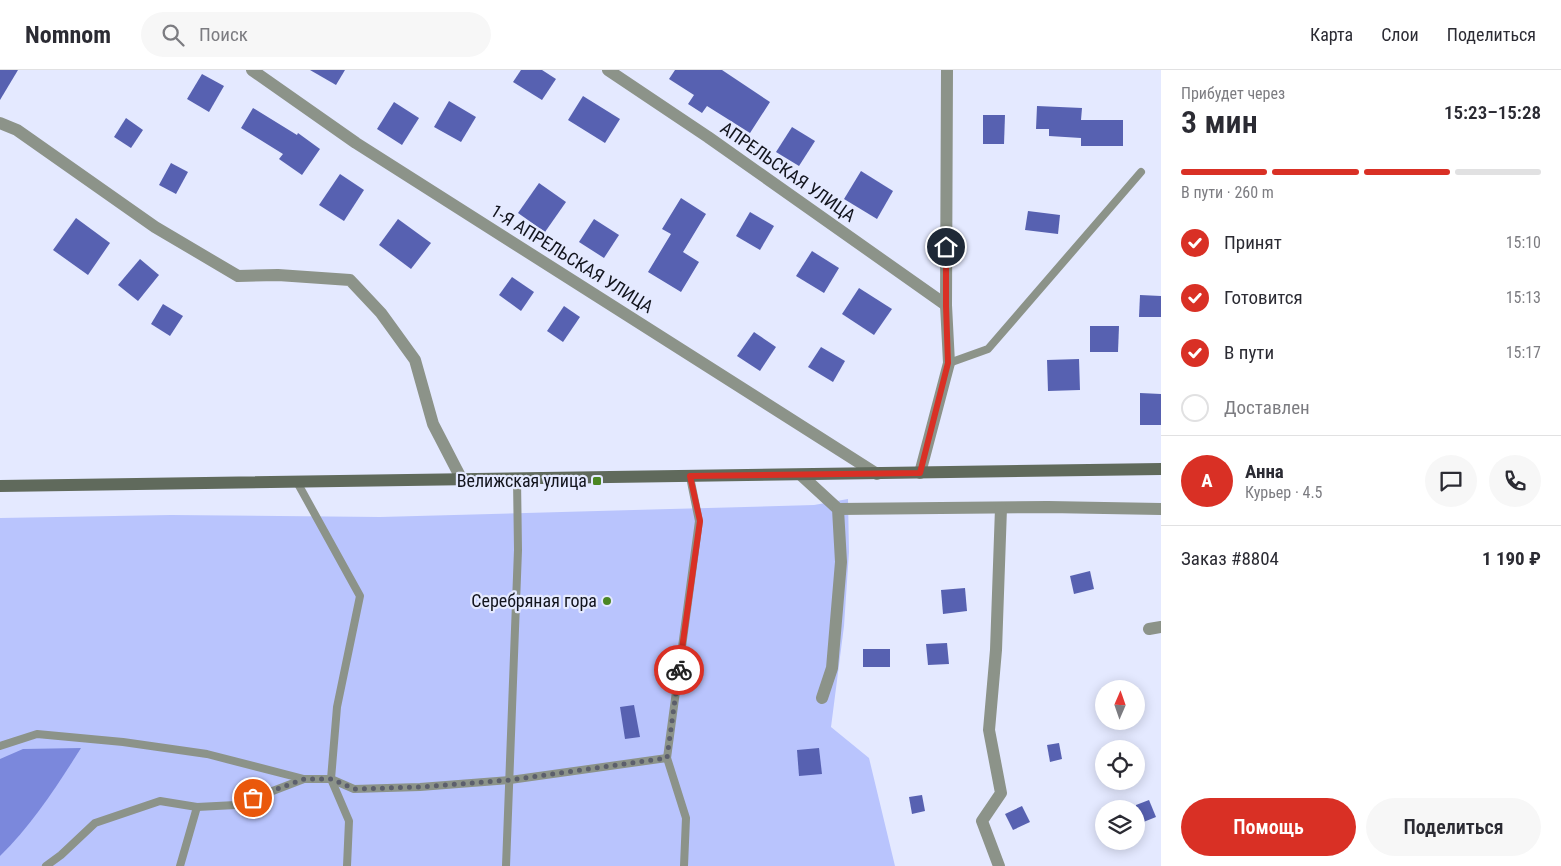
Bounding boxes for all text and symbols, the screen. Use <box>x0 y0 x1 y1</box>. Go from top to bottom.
search box <box>141 12 491 57</box>
text: Nomnom <box>25 21 111 49</box>
icon: search <box>159 21 187 49</box>
text: Поиск <box>199 23 248 46</box>
text: Карта <box>1310 24 1353 45</box>
text: Слои <box>1381 24 1419 45</box>
text: Поделиться <box>1447 24 1536 45</box>
text: Прибудет через <box>1181 84 1285 103</box>
text: 15:23–15:28 <box>1444 101 1541 124</box>
text: 3 мин <box>1181 103 1258 141</box>
street label: АПРЕЛЬСКАЯ УЛИЦА <box>717 117 860 226</box>
text: В пути · 260 m <box>1181 183 1274 202</box>
street label: 1-Я АПРЕЛЬСКАЯ УЛИЦА <box>487 200 658 318</box>
pin <box>925 226 967 268</box>
icon: check <box>1181 229 1209 257</box>
text: Принят <box>1224 231 1282 254</box>
icon: home <box>932 233 960 261</box>
text: 15:10 <box>1506 233 1541 252</box>
icon: check <box>1181 284 1209 312</box>
text: Готовится <box>1224 286 1303 309</box>
text: 15:13 <box>1506 288 1541 307</box>
icon: check <box>1181 339 1209 367</box>
text: В пути <box>1224 341 1274 364</box>
text: 15:17 <box>1506 343 1541 362</box>
text: Доставлен <box>1224 396 1310 419</box>
button: chat <box>1425 455 1477 507</box>
button: phone <box>1489 455 1541 507</box>
text: Анна <box>1245 460 1284 483</box>
text: А <box>1201 469 1213 492</box>
place label: Велижская улица <box>457 470 587 491</box>
marker: Велижская улица <box>591 475 603 487</box>
text: Курьер · 4.5 <box>1245 483 1323 502</box>
text: Заказ #8804 <box>1181 547 1279 570</box>
text: 1 190 ₽ <box>1482 547 1541 570</box>
place label: Серебряная гора <box>471 590 597 611</box>
marker: Серебряная гора <box>601 595 613 607</box>
courier <box>654 645 704 695</box>
icon: bike <box>665 656 693 684</box>
north arrow <box>1095 680 1145 730</box>
map controls <box>1095 680 1145 850</box>
button: locate <box>1095 740 1145 790</box>
pin <box>232 777 274 819</box>
icon: bag <box>239 784 267 812</box>
button: Помощь <box>1181 798 1356 856</box>
button: Поделиться <box>1366 798 1541 856</box>
button: layers <box>1095 800 1145 850</box>

